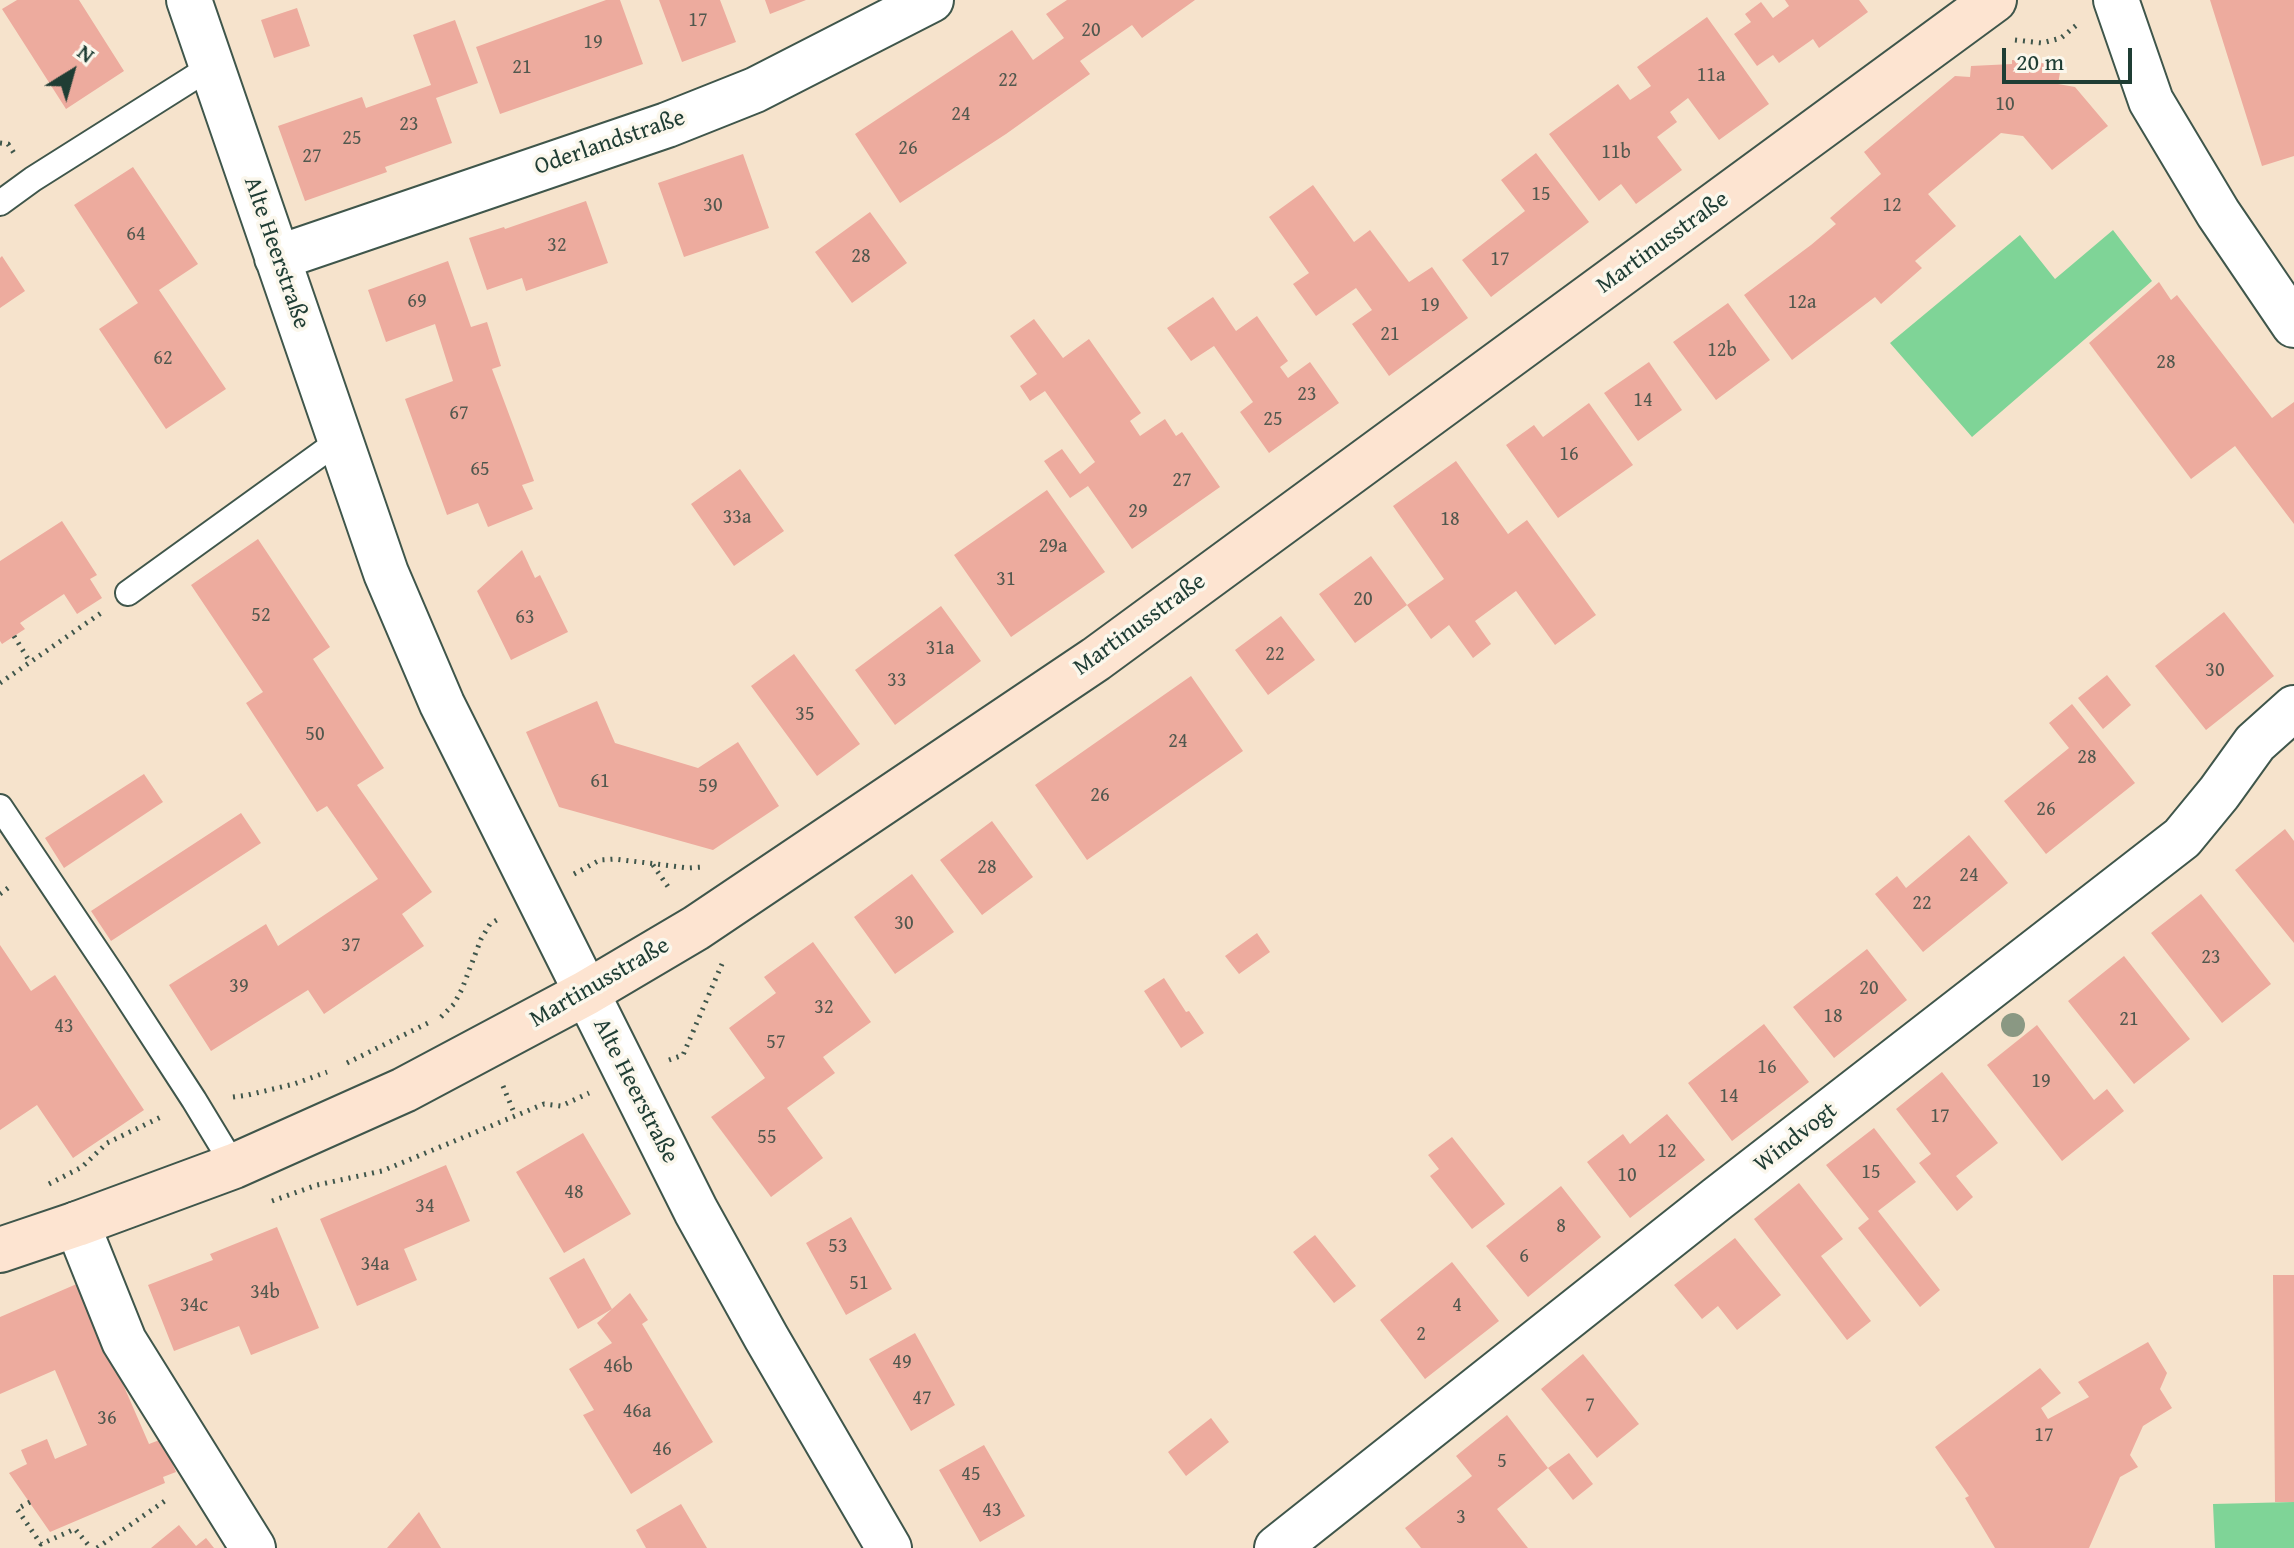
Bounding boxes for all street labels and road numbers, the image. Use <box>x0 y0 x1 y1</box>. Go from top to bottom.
street label: Oderlandstraße <box>531 104 689 182</box>
street label: Alte Heerstraße <box>237 173 315 333</box>
street label: Martinusstraße <box>1591 185 1735 301</box>
street label: Martinusstraße <box>1068 567 1212 683</box>
street label: Martinusstraße <box>525 931 675 1035</box>
street label: Alte Heerstraße <box>586 1014 684 1168</box>
street label: Windvogt <box>1749 1097 1843 1179</box>

